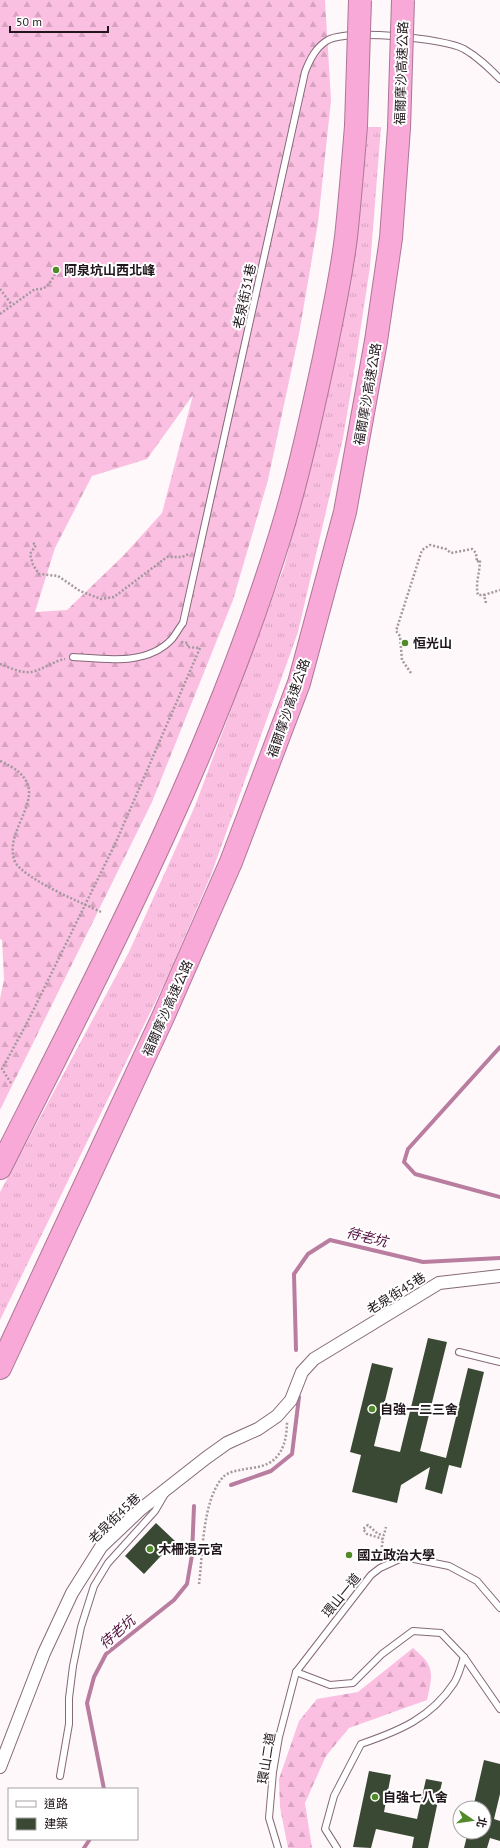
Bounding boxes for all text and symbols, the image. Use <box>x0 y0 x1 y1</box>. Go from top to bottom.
scale bar <box>10 8 108 34</box>
text: 50 m <box>16 14 42 29</box>
street label: 福爾摩沙高速公路 <box>391 21 412 125</box>
place label: 阿泉坑山西北峰 <box>64 262 156 279</box>
street label: 老泉街31巷 <box>229 262 260 330</box>
marker: 阿泉坑山西北峰 <box>51 265 61 275</box>
street label: 福爾摩沙高速公路 <box>350 341 385 447</box>
place label: 恒光山 <box>413 635 452 652</box>
marker: 恒光山 <box>400 638 410 648</box>
street label: 福爾摩沙高速公路 <box>264 656 313 760</box>
street label: 福爾摩沙高速公路 <box>139 957 196 1059</box>
water label: 待老坑 <box>344 1223 391 1251</box>
street label: 老泉街45巷 <box>364 1269 429 1318</box>
place label: 自強一二三舍 <box>380 1401 458 1418</box>
marker: 自強一二三舍 <box>367 1404 377 1414</box>
street label: 老泉街45巷 <box>85 1489 144 1547</box>
place label: 木柵混元宮 <box>158 1541 223 1558</box>
marker: 木柵混元宮 <box>145 1544 155 1554</box>
place label: 國立政治大學 <box>357 1547 435 1564</box>
marker: 國立政治大學 <box>344 1550 354 1560</box>
street label: 環山一道 <box>318 1570 364 1621</box>
water label: 待老坑 <box>95 1610 140 1653</box>
street label: 環山二道 <box>254 1731 279 1785</box>
legend <box>8 1788 138 1840</box>
place label: 自強七八舍 <box>383 1789 448 1806</box>
marker: 自強七八舍 <box>370 1792 380 1802</box>
text: 道路 <box>44 1796 68 1811</box>
north arrow <box>452 1800 492 1840</box>
text: 北 <box>474 1815 490 1829</box>
text: 建築 <box>44 1816 68 1831</box>

